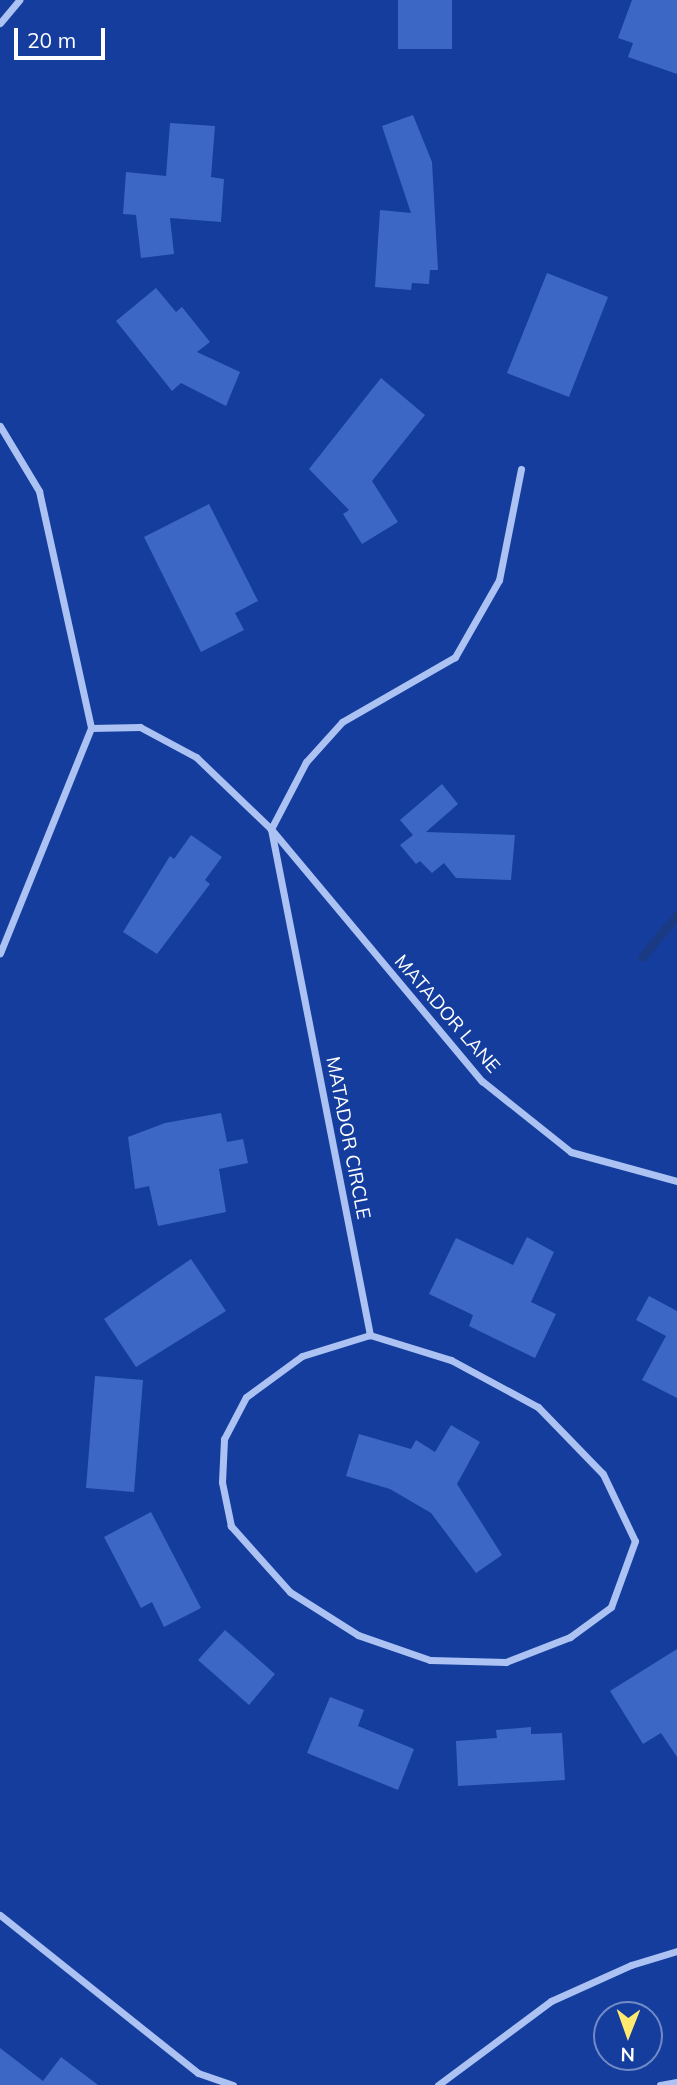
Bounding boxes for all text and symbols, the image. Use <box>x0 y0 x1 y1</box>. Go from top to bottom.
scale bar <box>18 14 108 58</box>
text: 20 m <box>27 27 76 53</box>
street label: MATADOR LANE <box>389 950 505 1078</box>
street label: MATADOR CIRCLE <box>321 1055 375 1221</box>
north arrow <box>593 2001 663 2071</box>
text: N <box>620 2043 635 2067</box>

